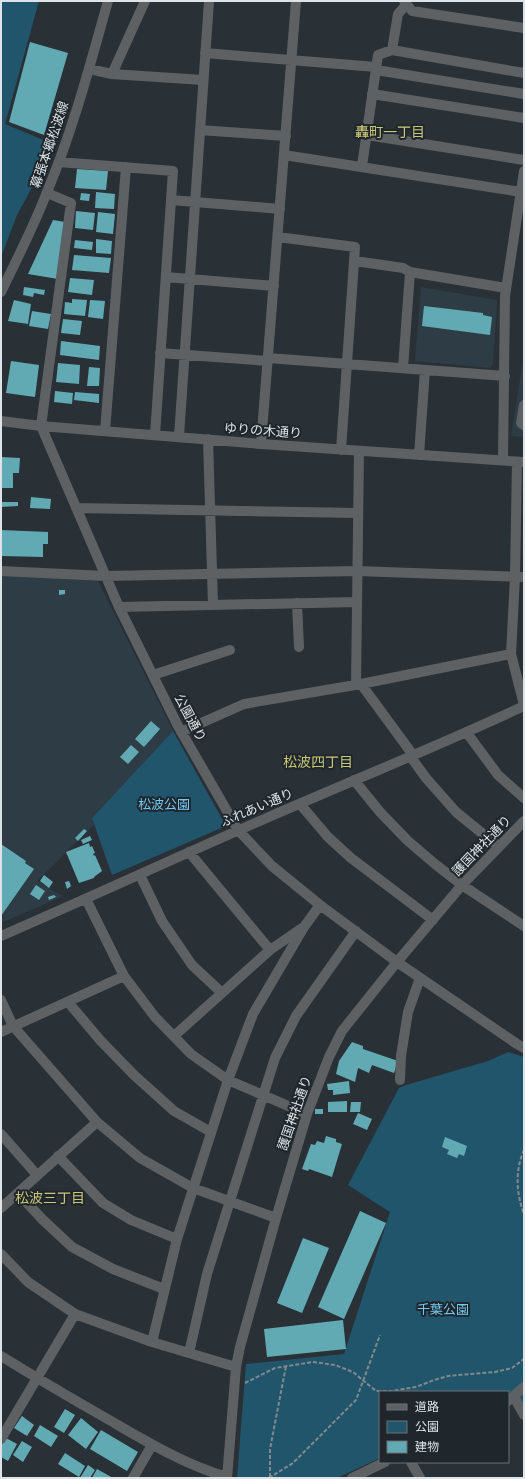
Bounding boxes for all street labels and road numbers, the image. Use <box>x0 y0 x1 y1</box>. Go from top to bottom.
street label: 幕張本郷松波線 <box>28 99 72 191</box>
street label: ゆりの木通り <box>224 420 302 442</box>
street label: 公園通り <box>171 691 209 745</box>
street label: ふれあい通り <box>218 785 296 831</box>
street label: 護国神社通り <box>449 812 515 880</box>
street label: 護国神社通り <box>275 1074 315 1152</box>

